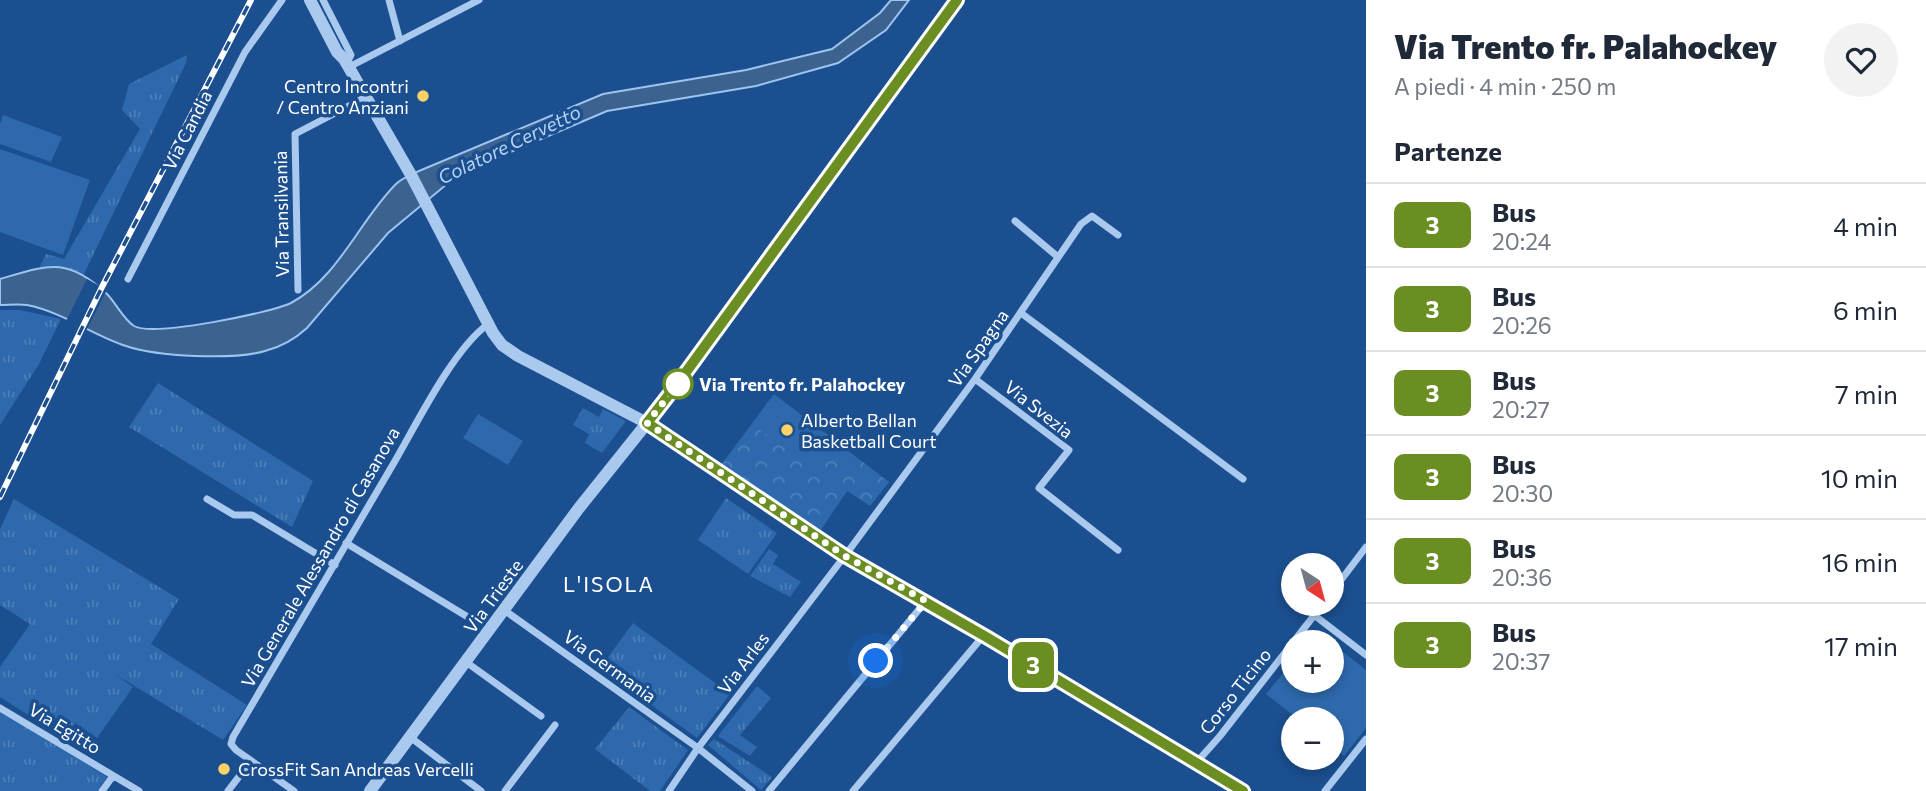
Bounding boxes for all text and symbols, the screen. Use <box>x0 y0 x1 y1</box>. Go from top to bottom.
button: heart <box>1824 23 1898 97</box>
text: Via Trento fr. Palahockey <box>1394 25 1777 66</box>
text: A piedi · 4 min · 250 m <box>1394 72 1616 100</box>
place label: Centro Incontri / Centro Anziani <box>276 75 409 118</box>
street label: Via Candia <box>158 87 216 173</box>
marker: Centro Incontri / Centro Anziani <box>415 88 431 104</box>
water label: Colatore Cervetto <box>434 99 584 189</box>
text: Partenze <box>1394 135 1502 166</box>
street label: Via Transilvania <box>269 150 293 278</box>
text: Bus <box>1492 196 1536 227</box>
text: 3 <box>1426 210 1439 239</box>
text: 4 min <box>1833 210 1898 241</box>
text: 20:24 <box>1492 227 1551 255</box>
text: Bus <box>1492 280 1536 311</box>
text: 3 <box>1426 294 1439 323</box>
text: 6 min <box>1833 294 1898 325</box>
street label: Via Spagna <box>943 305 1013 391</box>
text: 20:26 <box>1492 311 1552 339</box>
text: Bus <box>1492 364 1536 395</box>
marker: Via Trento fr. Palahockey <box>663 369 693 399</box>
place label: Via Trento fr. Palahockey <box>699 373 906 395</box>
street label: Via Svezia <box>1000 375 1078 443</box>
text: 3 <box>1426 378 1439 407</box>
text: 7 min <box>1835 378 1898 409</box>
text: 20:27 <box>1492 395 1550 423</box>
place label: Alberto Bellan Basketball Court <box>801 409 937 452</box>
marker: Alberto Bellan Basketball Court <box>779 422 795 438</box>
street label: Via Generale Alessandro di Casanova <box>236 423 404 691</box>
text: Bus <box>1492 448 1536 479</box>
text: 3 <box>1426 462 1439 491</box>
text: 10 min <box>1821 462 1898 493</box>
text: 20:30 <box>1492 479 1553 507</box>
text: Bus <box>1492 532 1536 563</box>
text: 3 <box>1426 546 1439 575</box>
text: 16 min <box>1822 546 1898 577</box>
north arrow <box>1281 553 1344 616</box>
map controls <box>1281 553 1344 770</box>
street label: Via Trieste <box>459 555 527 637</box>
text: 20:36 <box>1492 563 1552 591</box>
district label: L'ISOLA <box>563 571 655 596</box>
text: Bus <box>1492 616 1536 647</box>
street label: Via Germania <box>559 625 661 707</box>
street label: Via Arles <box>713 628 773 698</box>
button: + <box>1281 630 1344 693</box>
text: 3 <box>1426 630 1439 659</box>
text: 17 min <box>1824 630 1898 661</box>
line badge: 3 <box>1010 642 1056 688</box>
your location <box>858 643 893 678</box>
street label: Corso Ticino <box>1195 644 1275 738</box>
text: 20:37 <box>1492 647 1550 675</box>
text: 3 <box>1026 650 1040 679</box>
street label: Via Egitto <box>25 698 105 758</box>
button: − <box>1281 707 1344 770</box>
place label: CrossFit San Andreas Vercelli <box>238 758 474 780</box>
marker: CrossFit San Andreas Vercelli <box>216 761 232 777</box>

